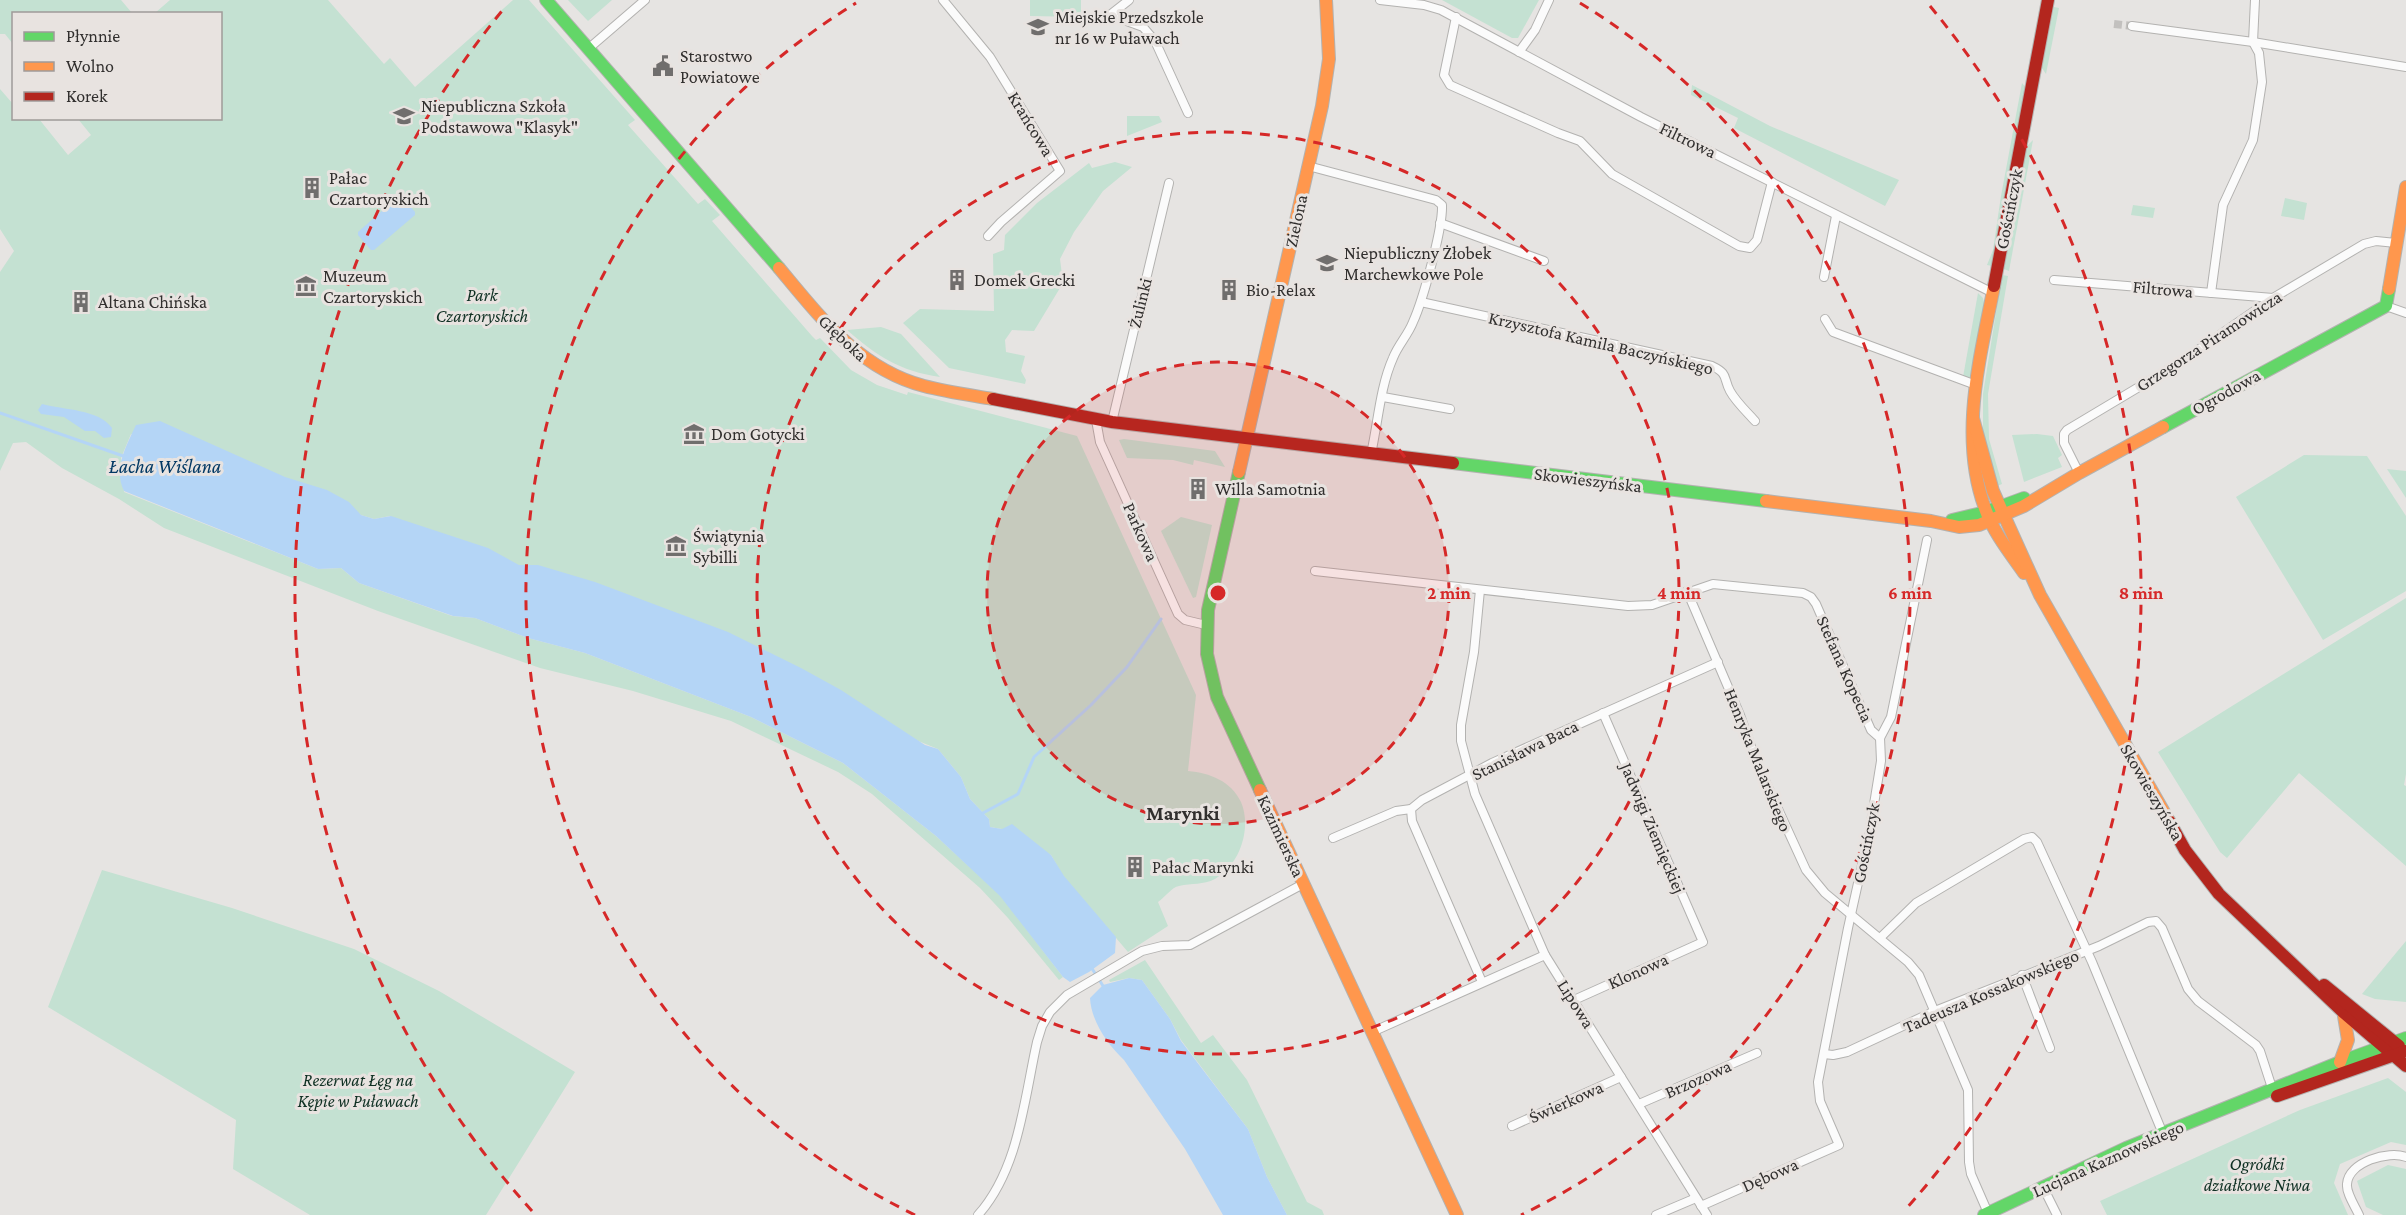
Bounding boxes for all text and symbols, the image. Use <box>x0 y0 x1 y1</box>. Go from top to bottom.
place label: Miejskie Przedszkole nr 16 w Puławach <box>1055 7 1204 48</box>
legend <box>12 12 222 120</box>
school or university icon: Miejskie Przedszkole nr 16 w Puławach <box>1026 15 1050 39</box>
text: Płynnie <box>66 26 120 46</box>
place label: Starostwo Powiatowe <box>680 46 760 87</box>
public building icon: Starostwo Powiatowe <box>651 54 675 78</box>
text: Wolno <box>66 56 114 76</box>
text: Korek <box>66 86 108 106</box>
street label: Krańcowa <box>1004 88 1058 160</box>
place label: Niepubliczna Szkoła Podstawowa "Klasyk" <box>421 96 578 137</box>
school or university icon: Niepubliczna Szkoła Podstawowa "Klasyk" <box>392 104 416 128</box>
street label: Filtrowa <box>1656 118 1720 162</box>
street label: Gościńczyk <box>1991 167 2027 251</box>
place label: Pałac Czartoryskich <box>329 168 429 209</box>
building icon: Pałac Czartoryskich <box>300 176 324 200</box>
street label: Zielona <box>1281 193 1311 249</box>
place label: Niepubliczny Żłobek Marchewkowe Pole <box>1344 243 1492 284</box>
school or university icon: Niepubliczny Żłobek Marchewkowe Pole <box>1315 251 1339 275</box>
place label: Muzeum Czartoryskich <box>323 266 423 307</box>
building icon: Domek Grecki <box>945 268 969 292</box>
place label: Domek Grecki <box>974 270 1076 290</box>
museum icon: Muzeum Czartoryskich <box>294 274 318 298</box>
street label: Żulinki <box>1124 275 1156 330</box>
street label: Filtrowa <box>2132 276 2194 302</box>
building icon: Bio-Relax <box>1217 278 1241 302</box>
place label: Bio-Relax <box>1246 280 1316 300</box>
park label: Park Czartoryskich <box>436 285 529 326</box>
street label: Grzegorza Piramowicza <box>2133 286 2285 396</box>
building icon: Altana Chińska <box>69 290 93 314</box>
place label: Altana Chińska <box>98 292 207 312</box>
street label: Krzysztofa Kamila Baczyńskiego <box>1487 307 1715 379</box>
street label: Głęboka <box>815 311 871 365</box>
street label: Ogrodowa <box>2188 365 2264 419</box>
museum icon: Dom Gotycki <box>682 422 706 446</box>
place label: Dom Gotycki <box>711 424 805 444</box>
water label: Łacha Wiślana <box>109 455 221 477</box>
street label: Skowieszyńska <box>1533 463 1643 497</box>
building icon: Willa Samotnia <box>1186 477 1210 501</box>
place label: Willa Samotnia <box>1215 479 1326 499</box>
street label: Parkowa <box>1119 500 1163 564</box>
place label: Świątynia Sybilli <box>693 526 764 567</box>
museum icon: Świątynia Sybilli <box>664 534 688 558</box>
centre of rings <box>1208 583 1228 603</box>
text: 2 min <box>1427 583 1471 603</box>
text: 4 min <box>1657 583 1702 603</box>
text: 6 min <box>1888 583 1933 603</box>
text: 8 min <box>2119 583 2164 603</box>
street label: Stefana Kopecia <box>1813 613 1877 725</box>
street label: Henryka Malarskiego <box>1720 685 1796 835</box>
street label: Stanisława Baca <box>1469 716 1581 784</box>
street label: Skowieszyńska <box>2116 740 2188 844</box>
street label: Jadwigi Ziemięckiej <box>1615 758 1690 897</box>
street label: Kazimierska <box>1253 792 1309 880</box>
street label: Gościńczyk <box>1848 801 1884 885</box>
district label: Marynki <box>1146 802 1220 824</box>
building icon: Pałac Marynki <box>1123 855 1147 879</box>
place label: Pałac Marynki <box>1152 857 1254 877</box>
street label: Tadeusza Kossakowskiego <box>1900 945 2082 1037</box>
street label: Klonowa <box>1605 949 1671 993</box>
street label: Lipowa <box>1553 976 1599 1032</box>
street label: Brzozowa <box>1662 1055 1734 1103</box>
park label: Rezerwat Łęg na Kępie w Puławach <box>297 1070 419 1111</box>
street label: Świerkowa <box>1526 1077 1606 1127</box>
street label: Lucjana Kaznowskiego <box>2029 1117 2187 1202</box>
street label: Dębowa <box>1739 1154 1801 1196</box>
park label: Ogródki działkowe Niwa <box>2204 1154 2311 1195</box>

